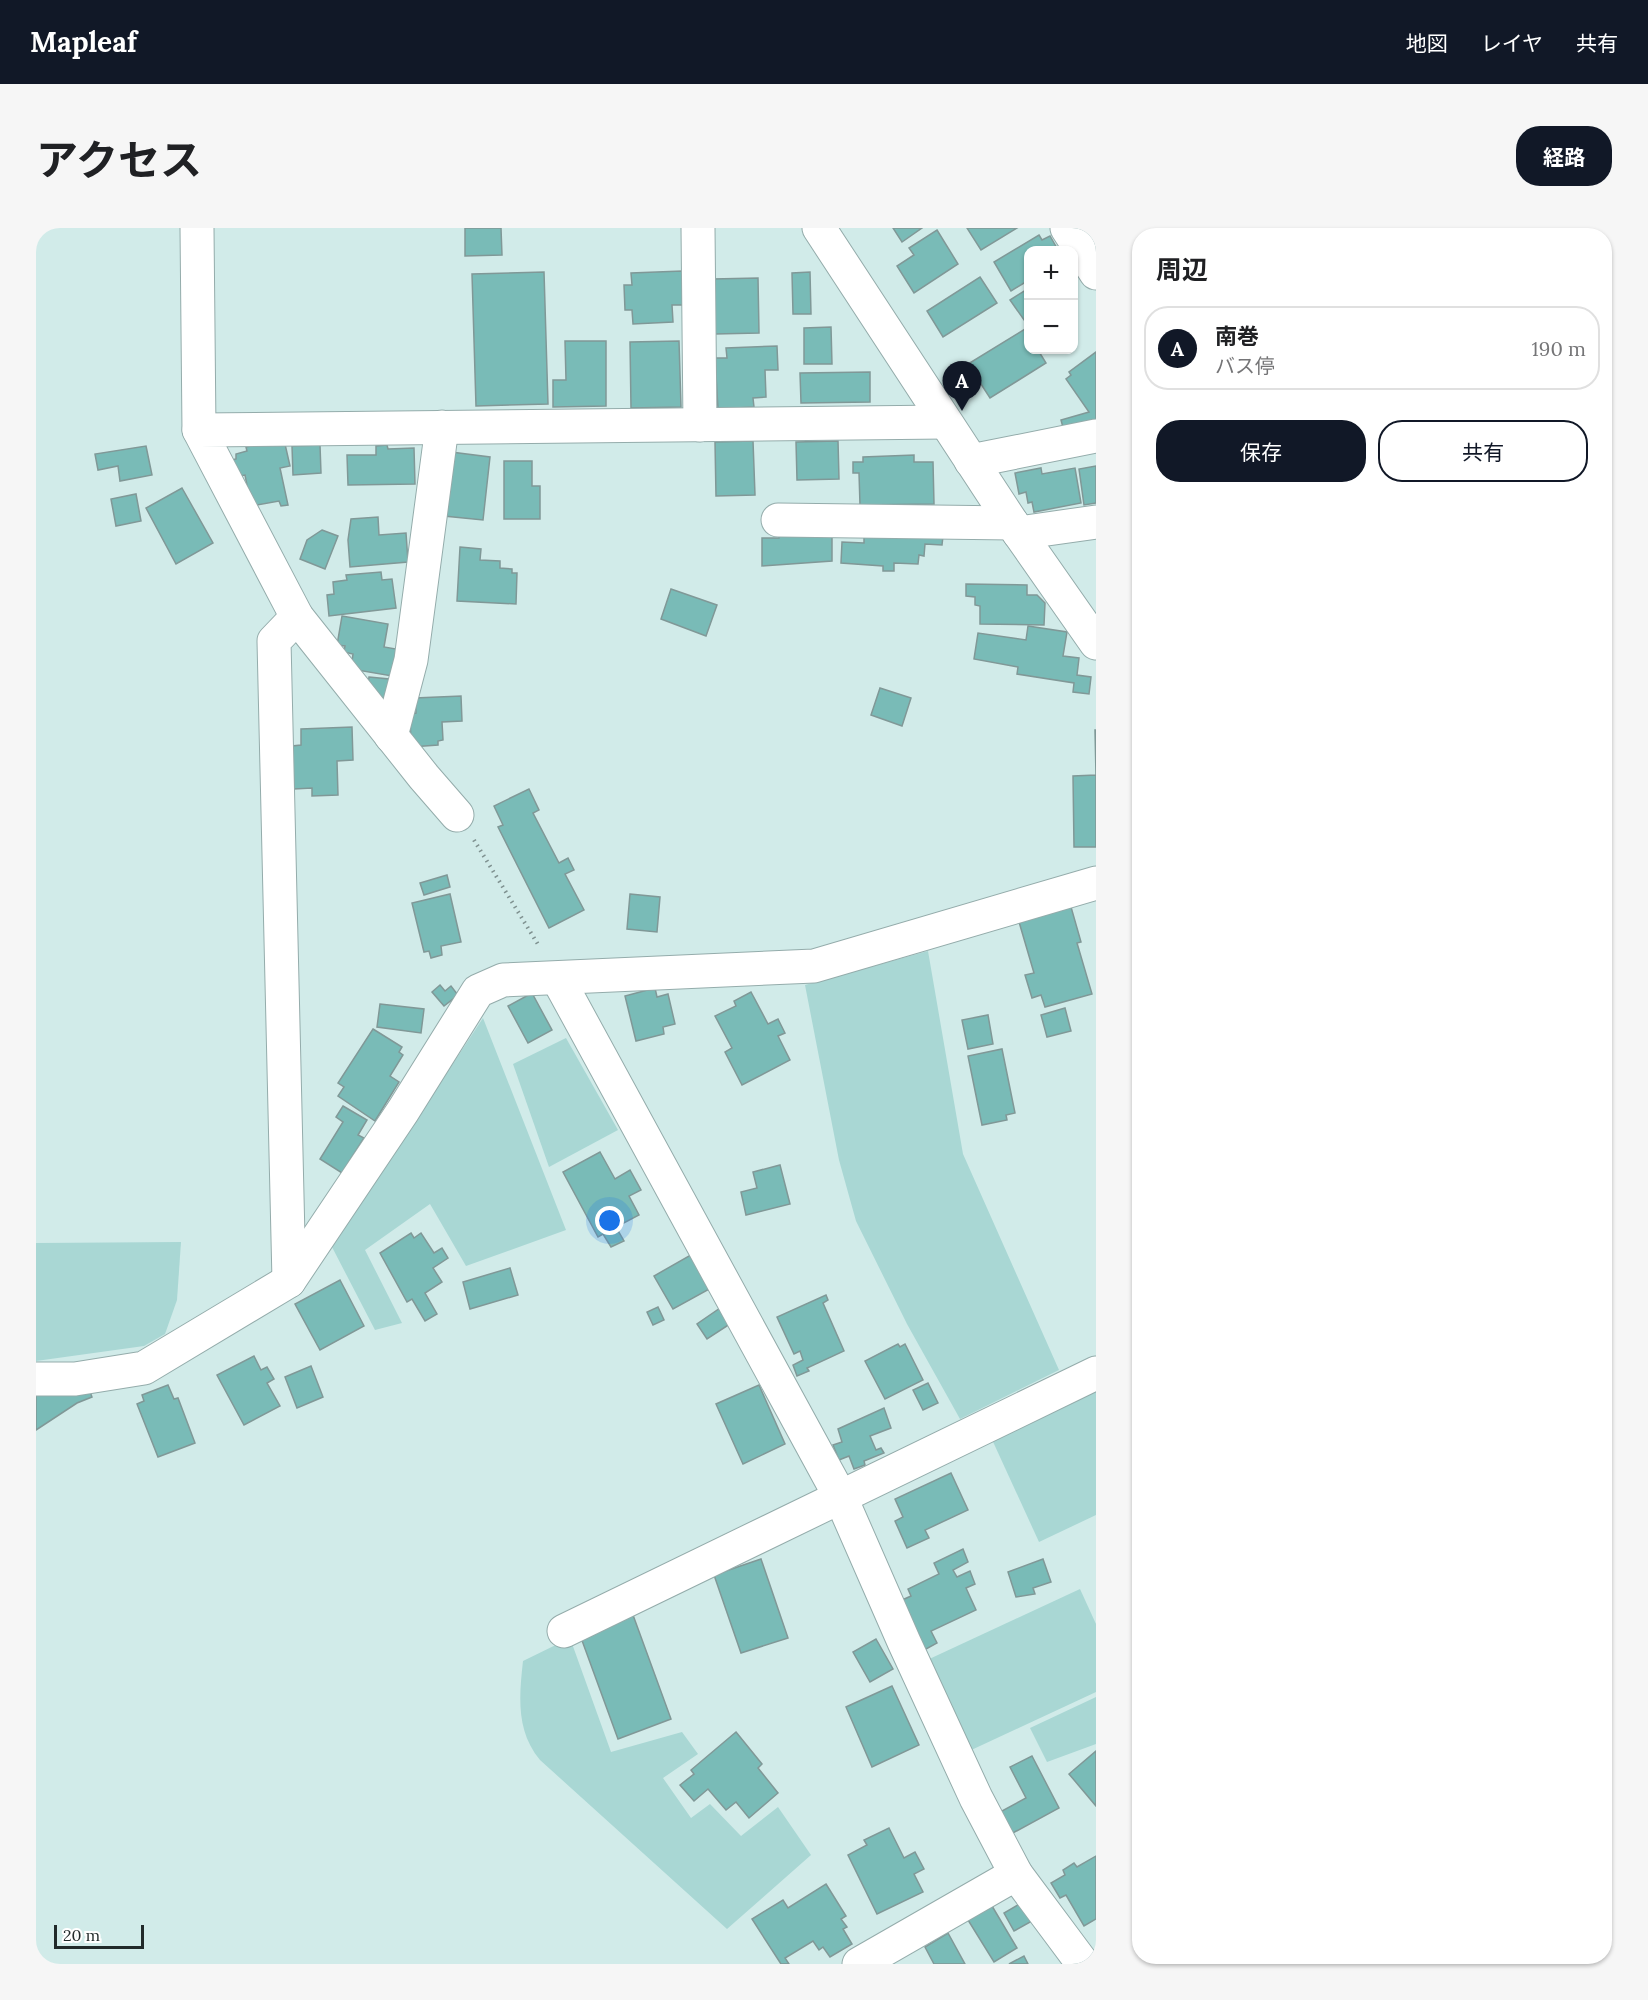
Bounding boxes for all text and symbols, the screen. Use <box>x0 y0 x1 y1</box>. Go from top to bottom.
text: Mapleaf <box>30 24 137 60</box>
text: 地図 <box>1406 30 1448 57</box>
text: レイヤ <box>1481 30 1543 57</box>
text: 共有 <box>1576 30 1618 57</box>
button: 経路 <box>1516 126 1612 186</box>
text: アクセス <box>36 133 202 187</box>
map controls <box>1024 246 1078 354</box>
button: + <box>1024 246 1078 300</box>
text: 周辺 <box>1156 253 1208 286</box>
button: − <box>1024 300 1078 354</box>
text: 南巻 <box>1215 322 1259 350</box>
text: A <box>1171 336 1184 361</box>
text: 190 m <box>1532 336 1586 361</box>
text: バス停 <box>1215 353 1275 378</box>
pin: A <box>942 362 982 411</box>
button: 保存 <box>1156 420 1366 482</box>
button: 共有 <box>1378 420 1588 482</box>
your location <box>595 1206 624 1235</box>
scale bar <box>54 1922 144 1950</box>
text: 20 m <box>63 1925 100 1945</box>

